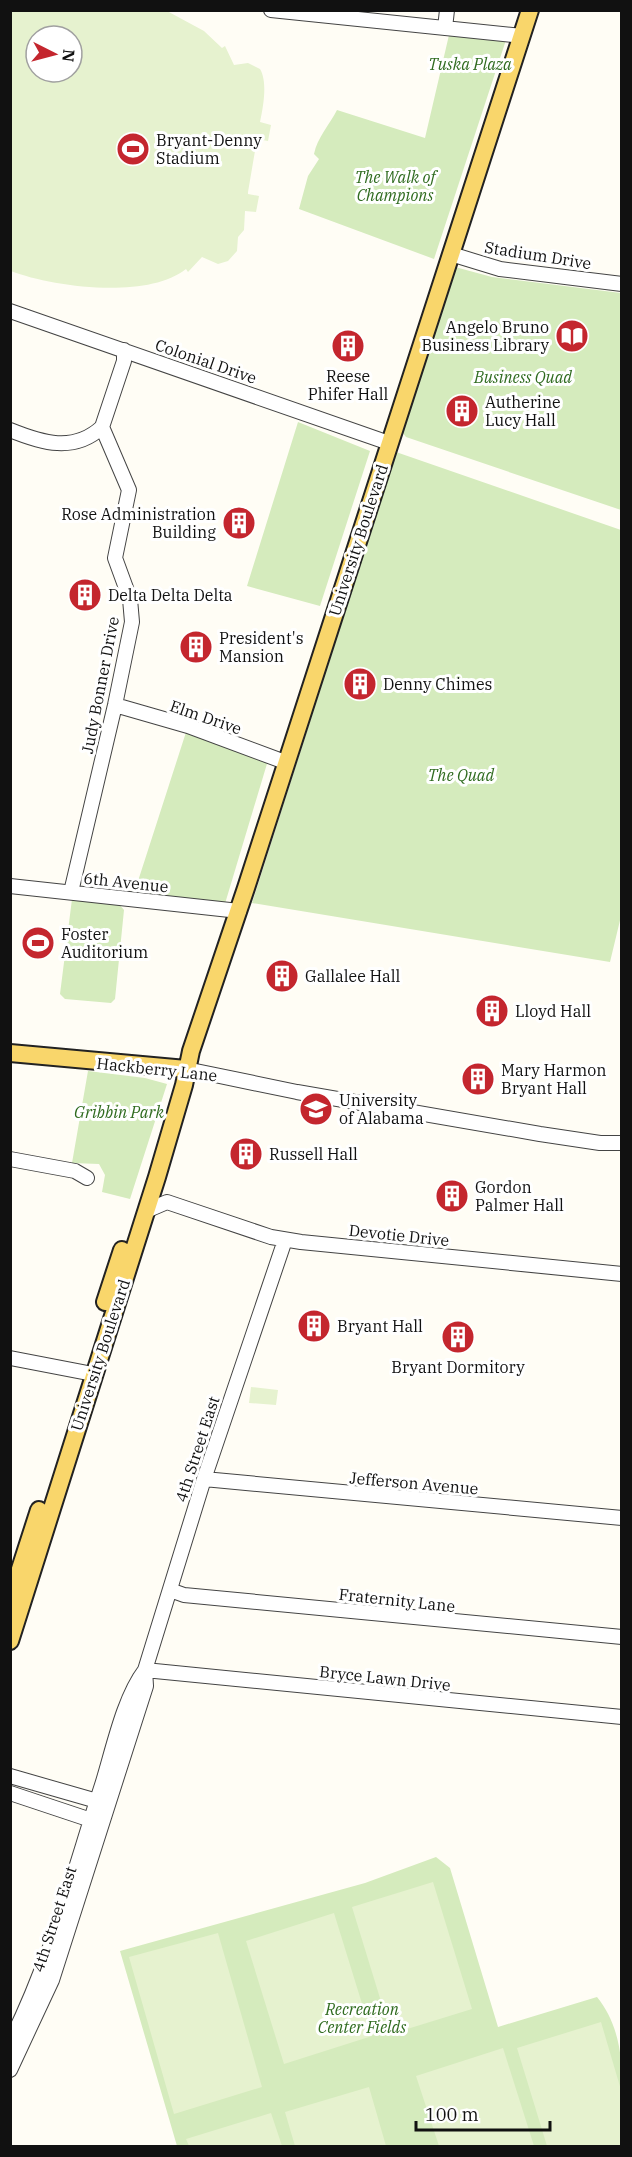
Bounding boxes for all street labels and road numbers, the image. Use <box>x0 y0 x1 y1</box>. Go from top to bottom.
street label: Stadium Drive <box>483 237 593 273</box>
street label: Colonial Drive <box>153 334 259 388</box>
street label: University Boulevard <box>324 461 392 619</box>
street label: Judy Bonner Drive <box>77 615 123 755</box>
street label: Elm Drive <box>168 695 244 739</box>
street label: 6th Avenue <box>83 868 169 896</box>
street label: Hackberry Lane <box>96 1053 218 1085</box>
street label: Devotie Drive <box>348 1220 450 1250</box>
street label: University Boulevard <box>66 1276 134 1434</box>
street label: 4th Street East <box>171 1393 224 1504</box>
street label: Jefferson Avenue <box>349 1467 479 1499</box>
street label: Fraternity Lane <box>338 1584 456 1616</box>
street label: Bryce Lawn Drive <box>318 1661 452 1695</box>
street label: 4th Street East <box>28 1863 81 1974</box>

